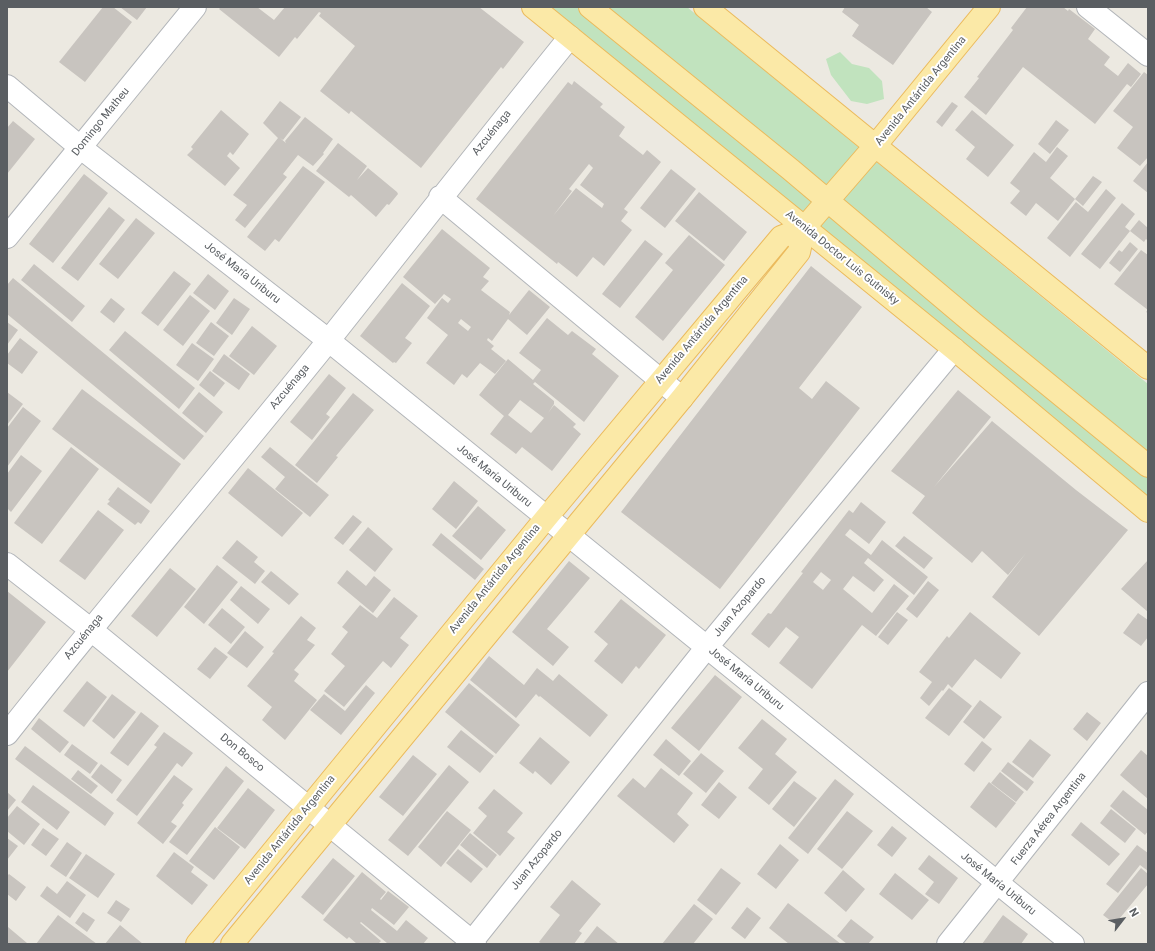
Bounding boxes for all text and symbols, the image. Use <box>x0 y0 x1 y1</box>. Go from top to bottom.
street label: Avenida Antártida Argentina <box>873 34 969 148</box>
street label: Domingo Matheu <box>69 85 133 159</box>
street label: Azcuénaga <box>470 108 514 158</box>
street label: Avenida Doctor Luis Gutnisky <box>783 208 901 308</box>
street label: José María Uriburu <box>201 239 283 307</box>
street label: Avenida Antártida Argentina <box>653 273 751 387</box>
street label: Azcuénaga <box>267 362 313 412</box>
street label: José María Uriburu <box>454 442 534 510</box>
street label: Avenida Antártida Argentina <box>447 522 543 636</box>
street label: Juan Azopardo <box>711 574 769 640</box>
street label: Azcuénaga <box>62 612 106 662</box>
street label: José María Uriburu <box>706 645 786 713</box>
street label: Don Bosco <box>217 731 267 775</box>
street label: Fuerza Aérea Argentina <box>1009 770 1089 868</box>
street label: Avenida Antártida Argentina <box>242 773 338 887</box>
street label: Juan Azopardo <box>509 827 565 893</box>
street label: José María Uriburu <box>958 850 1038 918</box>
north arrow <box>1103 899 1143 939</box>
text: N <box>1126 906 1141 919</box>

